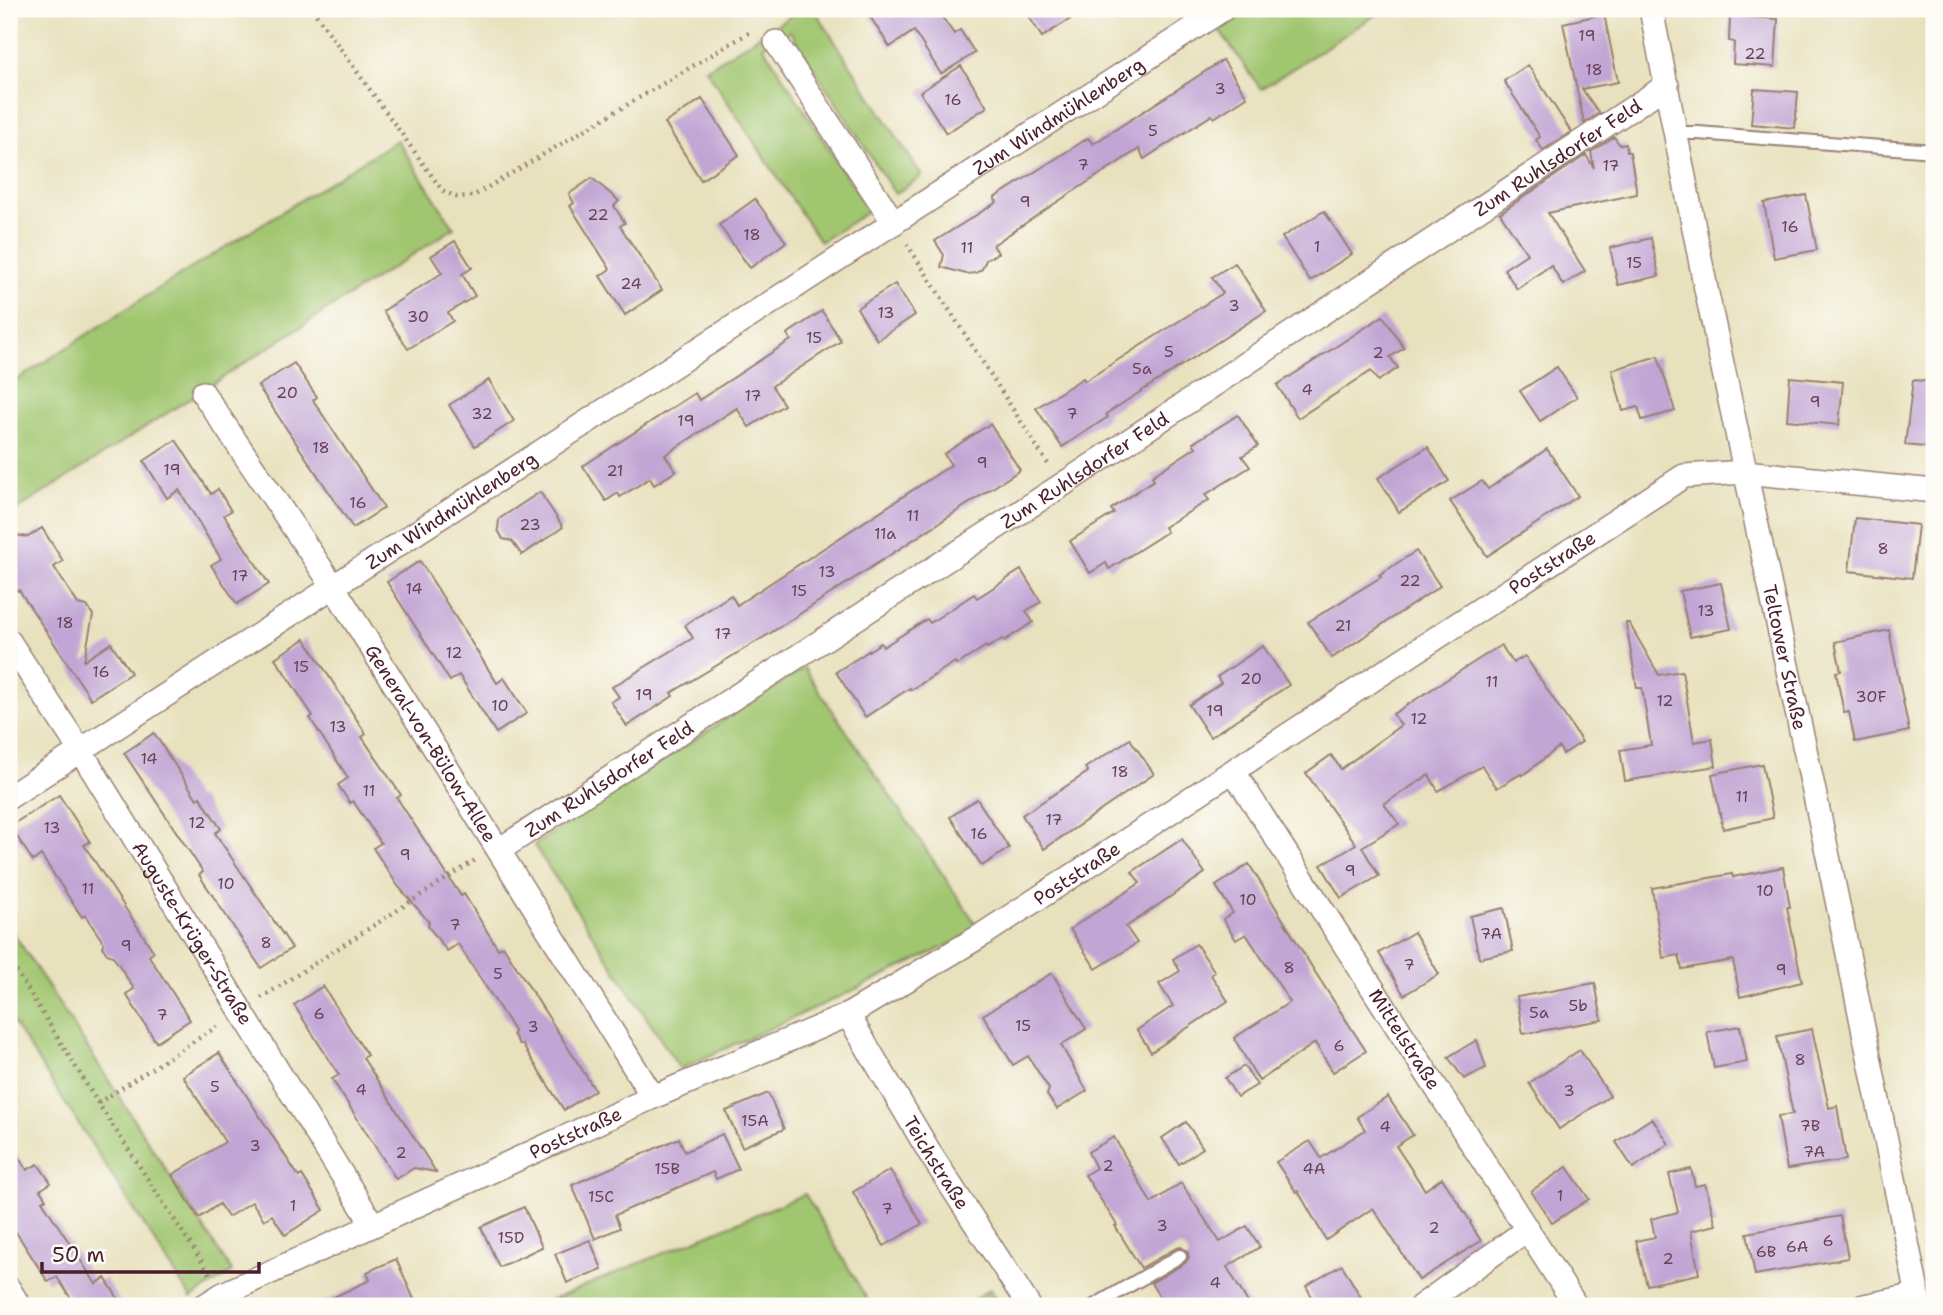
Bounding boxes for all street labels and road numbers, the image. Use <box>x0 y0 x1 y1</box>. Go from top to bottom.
street label: Zum Windmühlenberg <box>968 51 1149 181</box>
street label: Zum Ruhlsdorfer Feld <box>1469 93 1646 222</box>
street label: Zum Ruhlsdorfer Feld <box>996 406 1173 534</box>
street label: Zum Windmühlenberg <box>361 445 541 575</box>
street label: Poststraße <box>1504 525 1600 600</box>
street label: Teltower Straße <box>1757 582 1813 732</box>
street label: General-von-Bülow-Allee <box>360 639 503 847</box>
street label: Zum Ruhlsdorfer Feld <box>520 715 698 843</box>
street label: Poststraße <box>1028 836 1125 911</box>
street label: Auguste-Krüger-Straße <box>127 837 259 1029</box>
street label: Mittelstraße <box>1363 984 1447 1094</box>
street label: Poststraße <box>525 1101 625 1165</box>
street label: Teichstraße <box>898 1111 975 1214</box>

